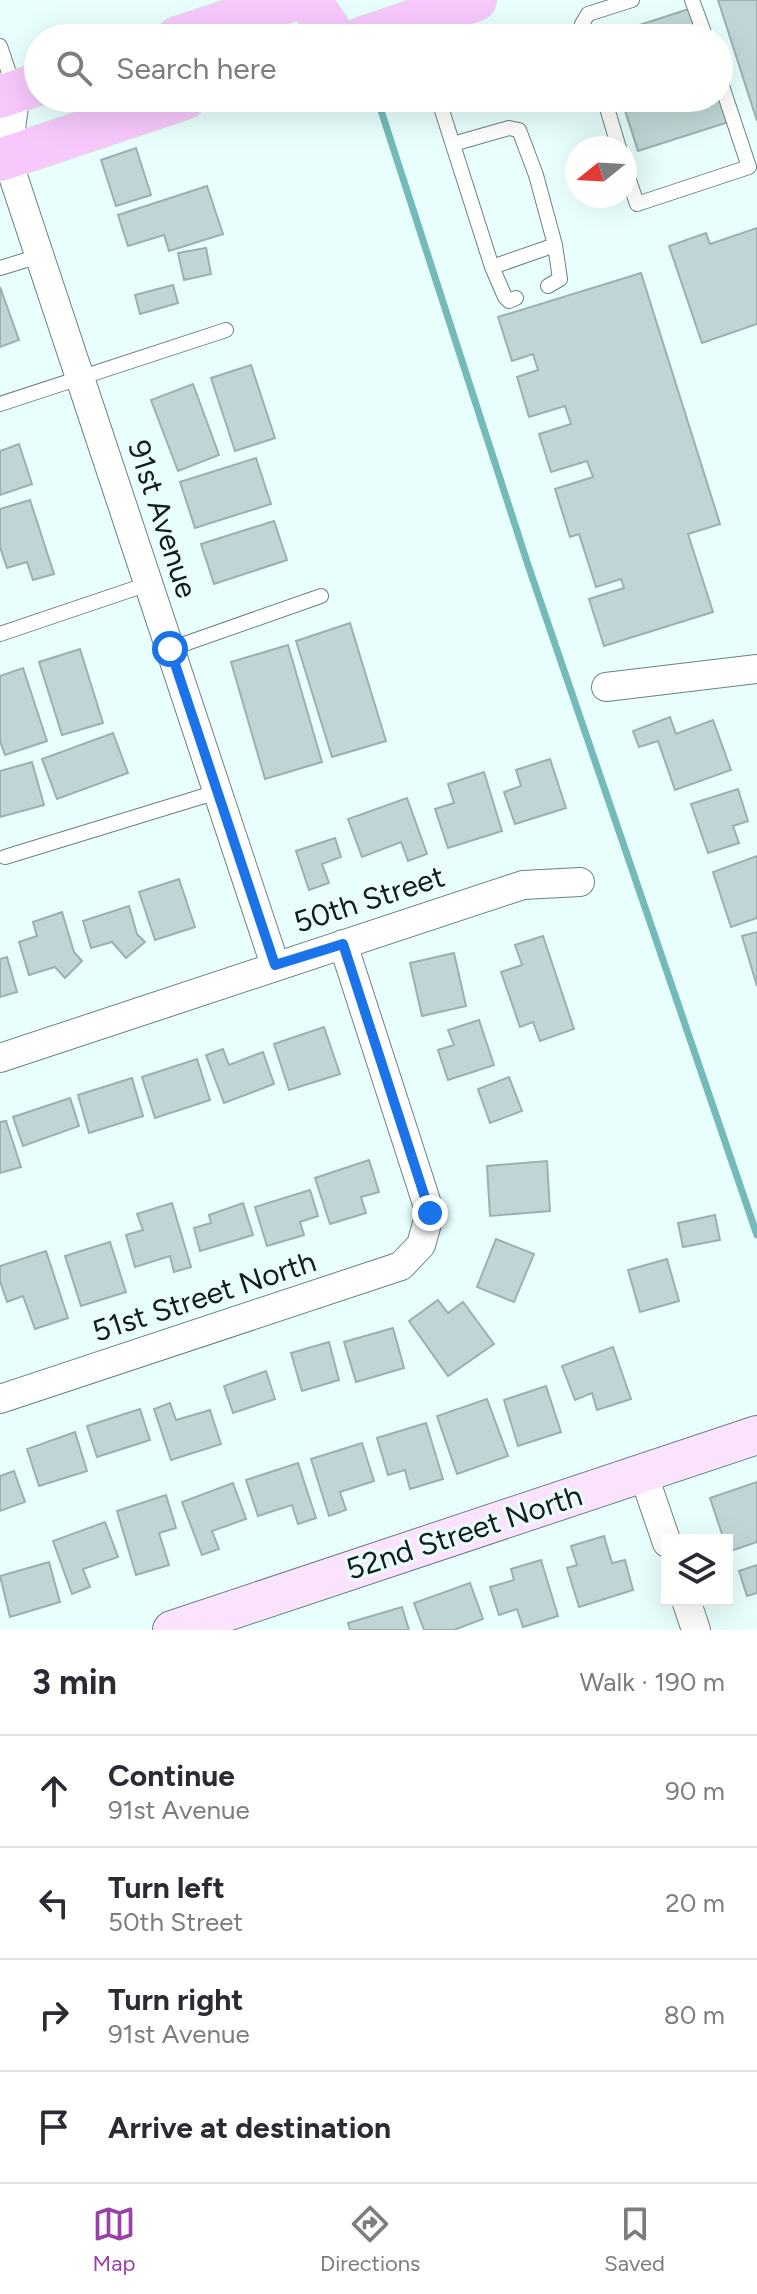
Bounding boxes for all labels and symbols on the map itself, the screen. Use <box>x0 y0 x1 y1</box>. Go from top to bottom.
north arrow <box>565 136 637 208</box>
street label: 91st Avenue <box>120 436 206 602</box>
route start <box>152 631 188 667</box>
street label: 50th Street <box>289 857 449 941</box>
route end <box>412 1195 448 1231</box>
street label: 51st Street North <box>88 1242 320 1350</box>
street label: 52nd Street North <box>341 1476 587 1588</box>

